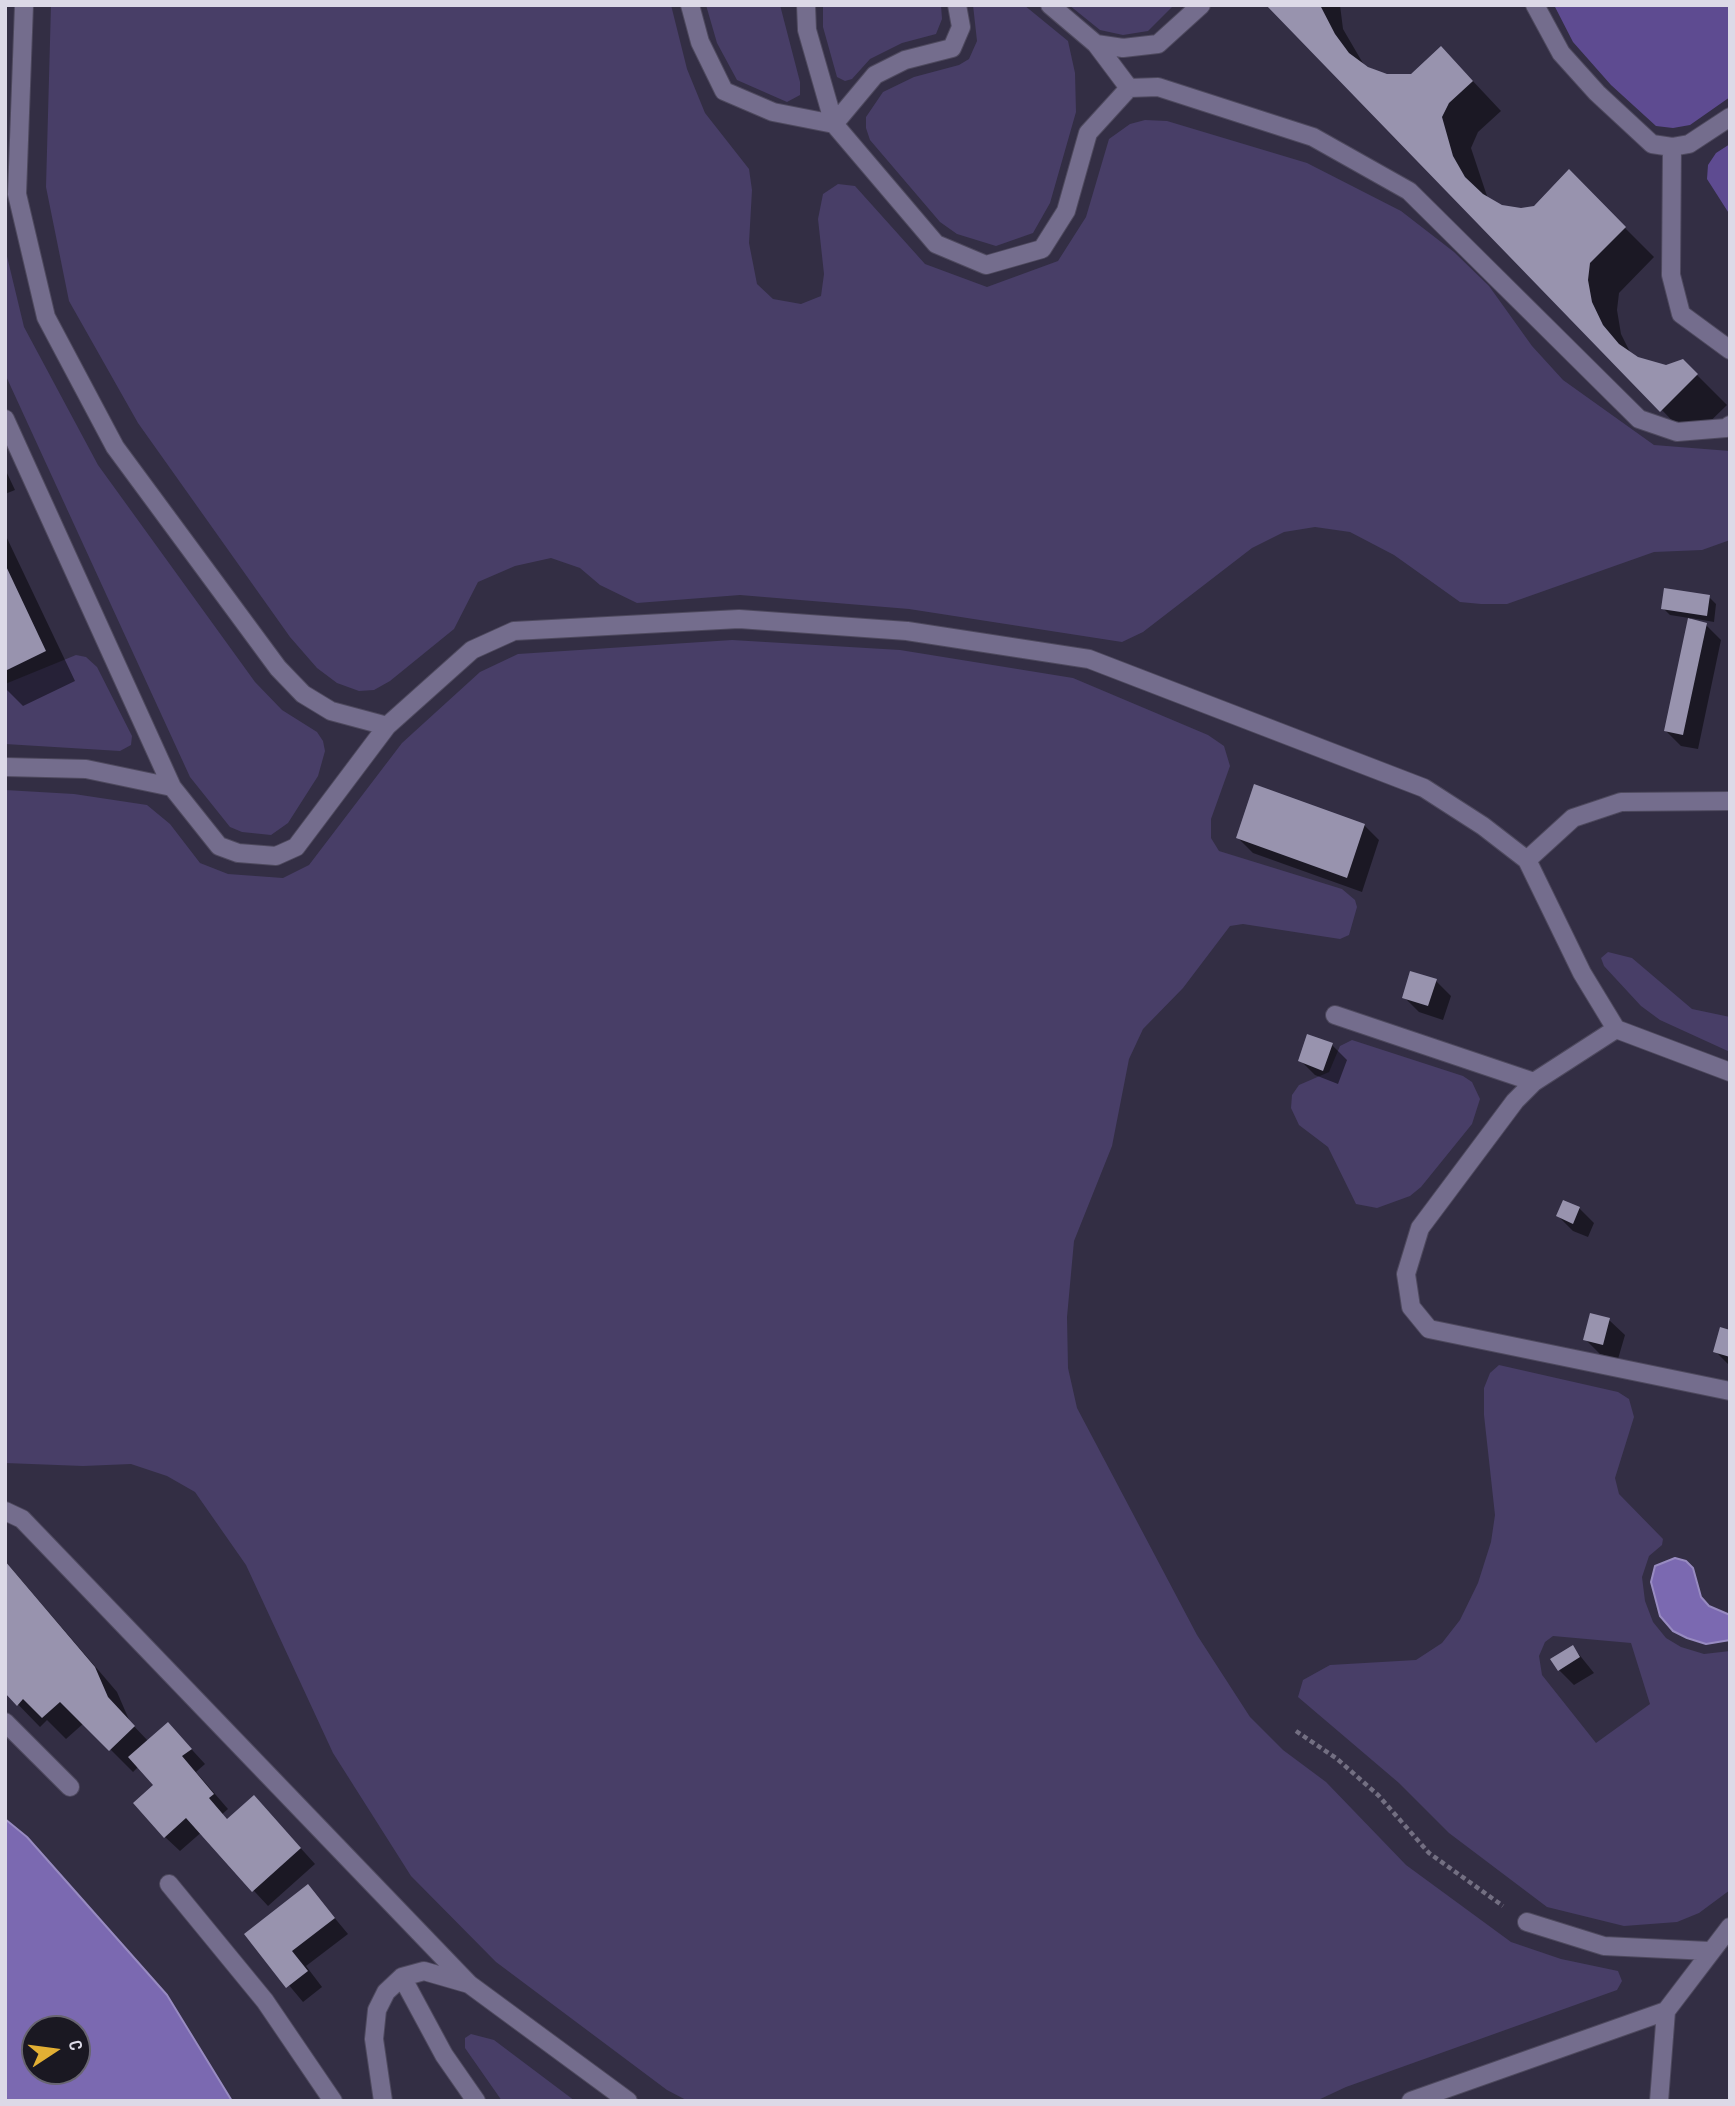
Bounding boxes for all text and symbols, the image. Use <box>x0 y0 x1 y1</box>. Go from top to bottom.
north arrow <box>21 2015 91 2085</box>
text: С <box>63 2038 87 2053</box>

